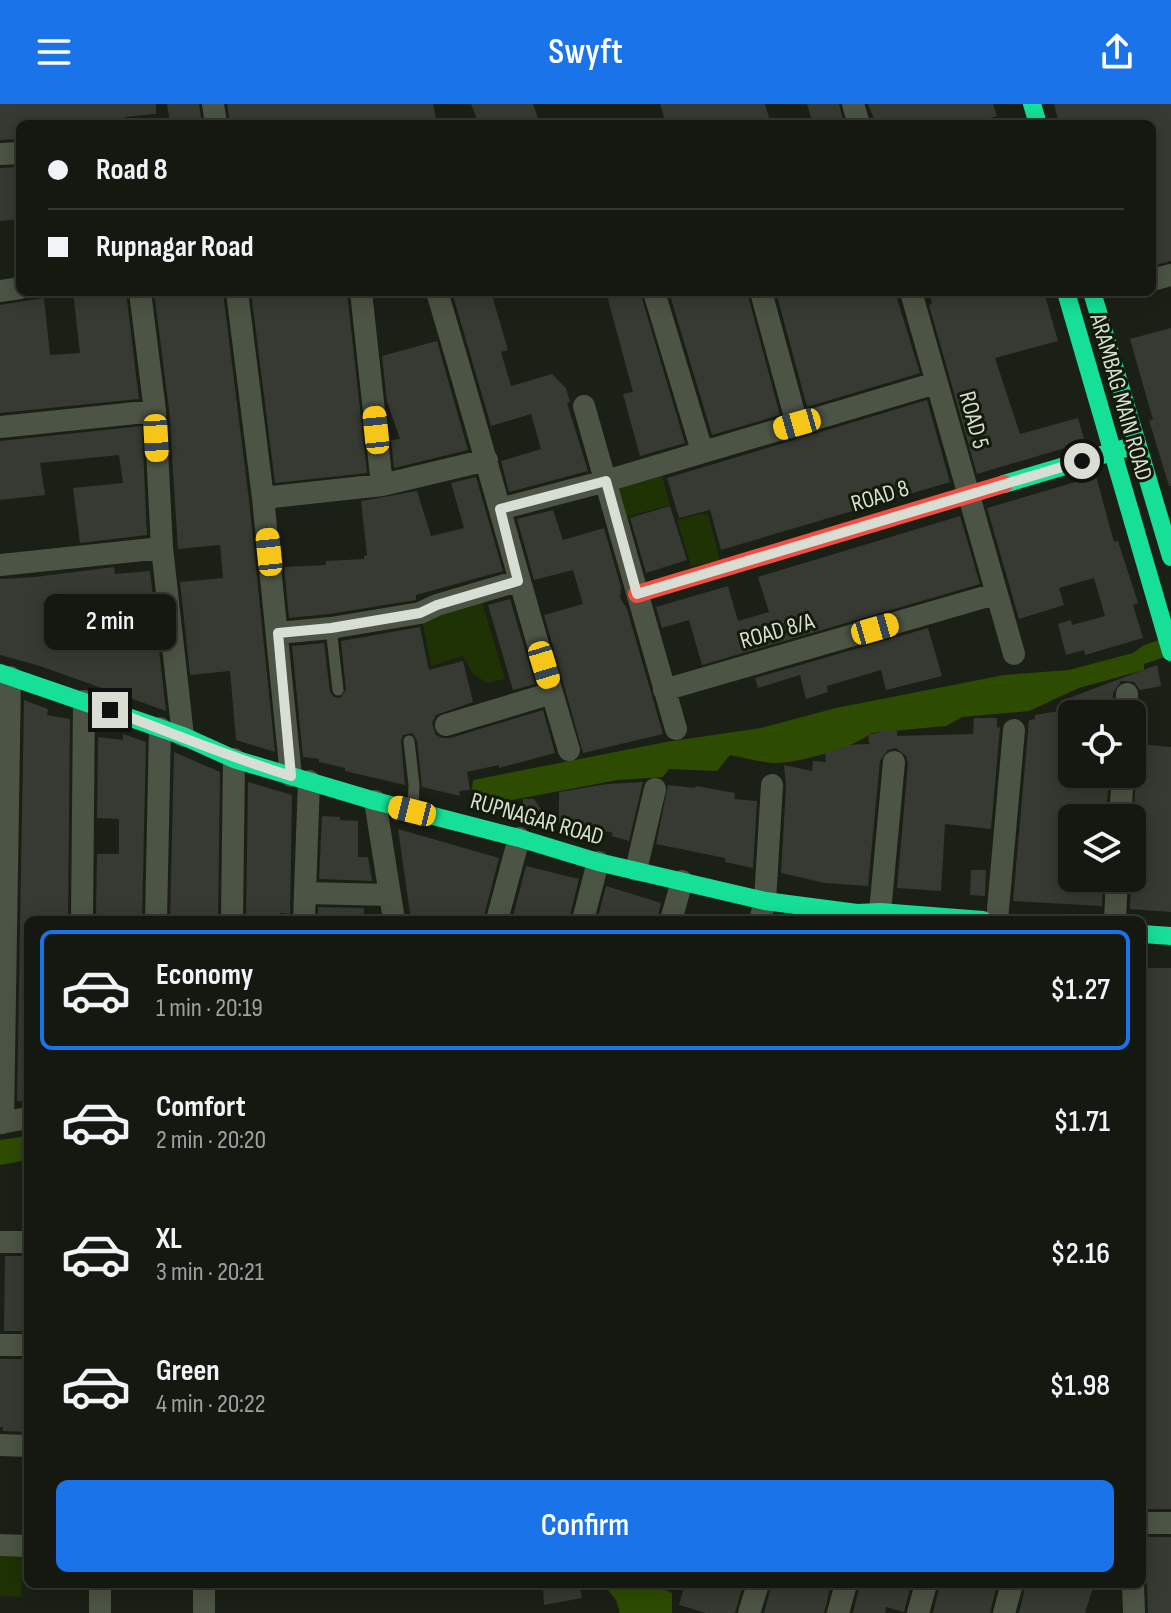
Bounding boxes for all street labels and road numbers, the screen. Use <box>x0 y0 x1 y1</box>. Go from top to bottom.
street label: ARAMBAG MAIN ROAD <box>1083 309 1159 484</box>
street label: ROAD 5 <box>952 388 996 452</box>
street label: ROAD 8 <box>848 474 912 518</box>
street label: ROAD 8/A <box>736 606 818 655</box>
street label: RUPNAGAR ROAD <box>467 786 607 852</box>

